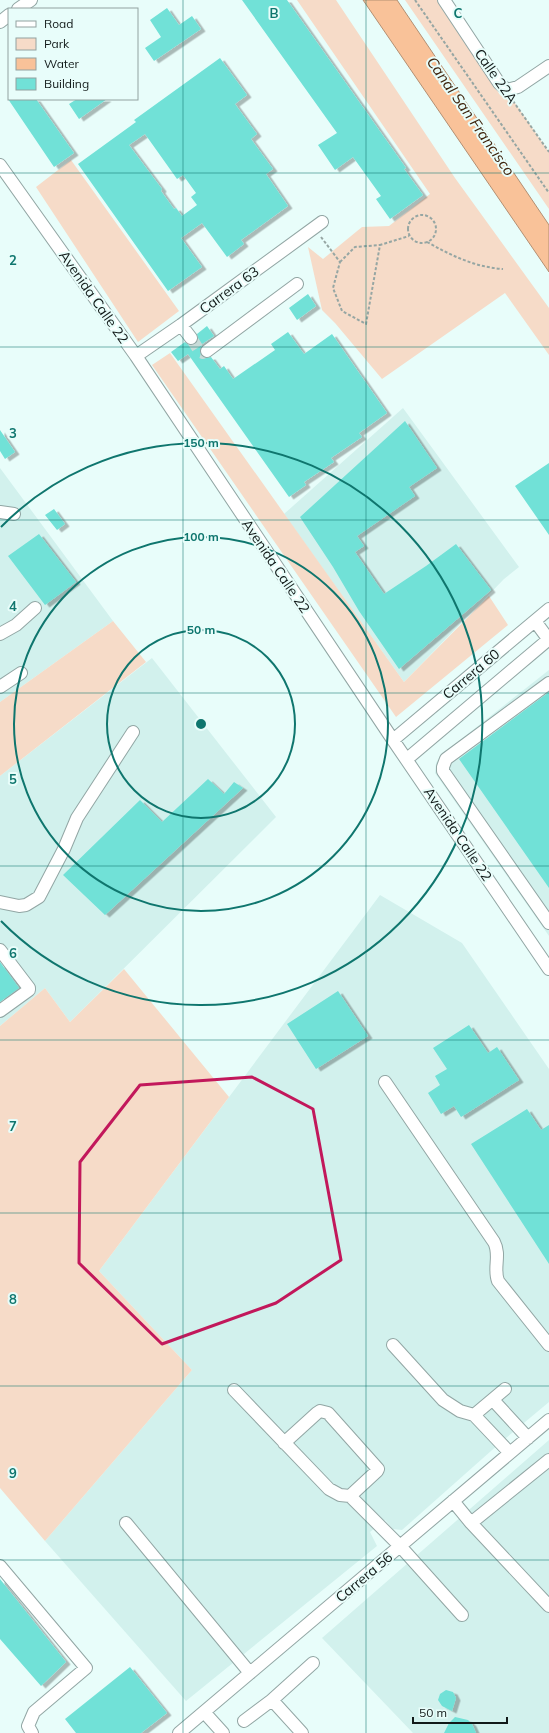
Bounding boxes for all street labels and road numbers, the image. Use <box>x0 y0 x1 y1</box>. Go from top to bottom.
street label: Calle 22A <box>471 45 522 107</box>
street label: Avenida Calle 22 <box>55 247 133 347</box>
street label: Carrera 63 <box>196 262 262 318</box>
street label: Avenida Calle 22 <box>238 516 314 616</box>
street label: Carrera 60 <box>439 645 503 703</box>
street label: Avenida Calle 22 <box>420 784 496 884</box>
street label: Carrera 56 <box>332 1548 396 1606</box>

